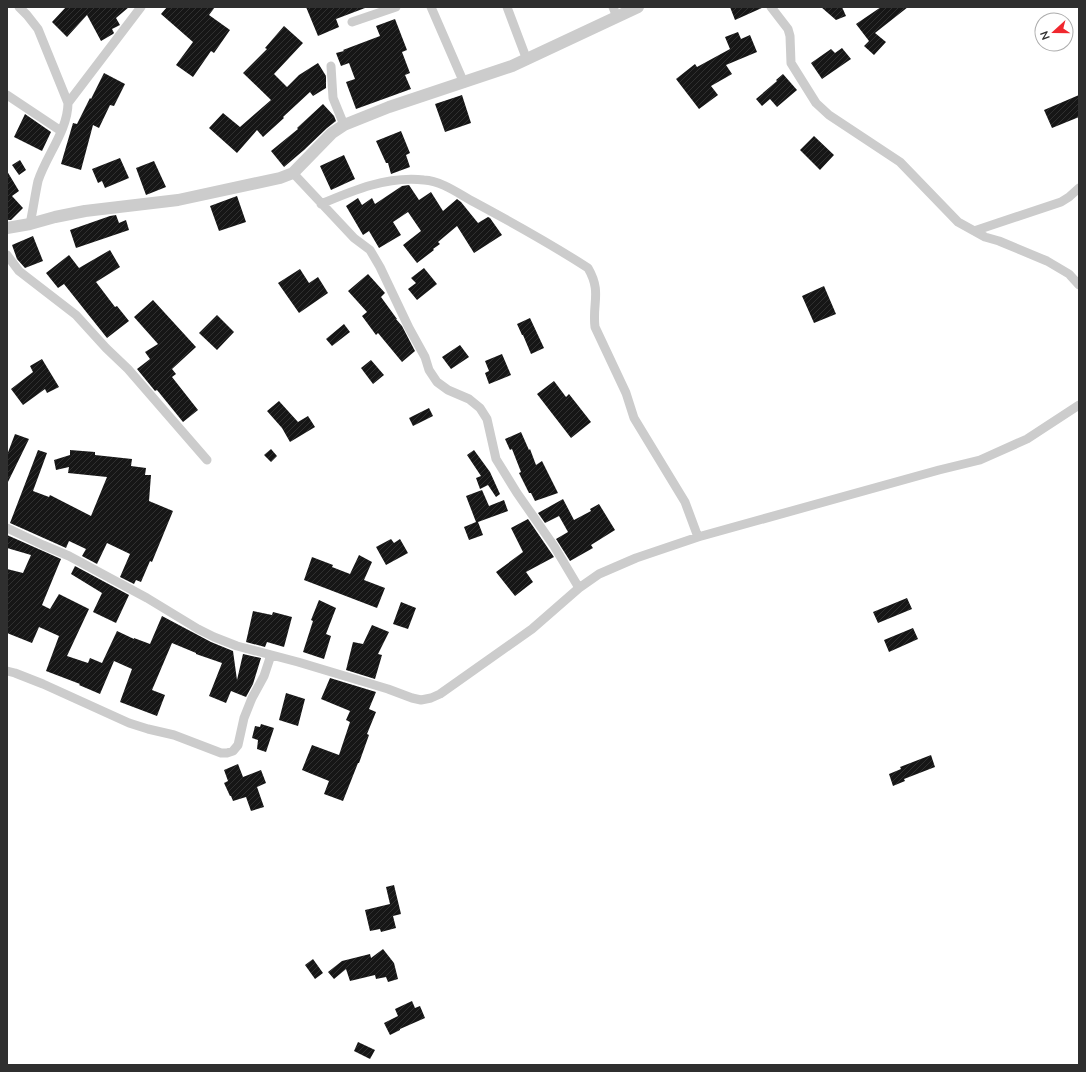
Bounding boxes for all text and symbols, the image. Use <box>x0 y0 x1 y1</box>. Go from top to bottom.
north arrow <box>1034 12 1074 52</box>
text: N <box>1037 29 1053 42</box>

